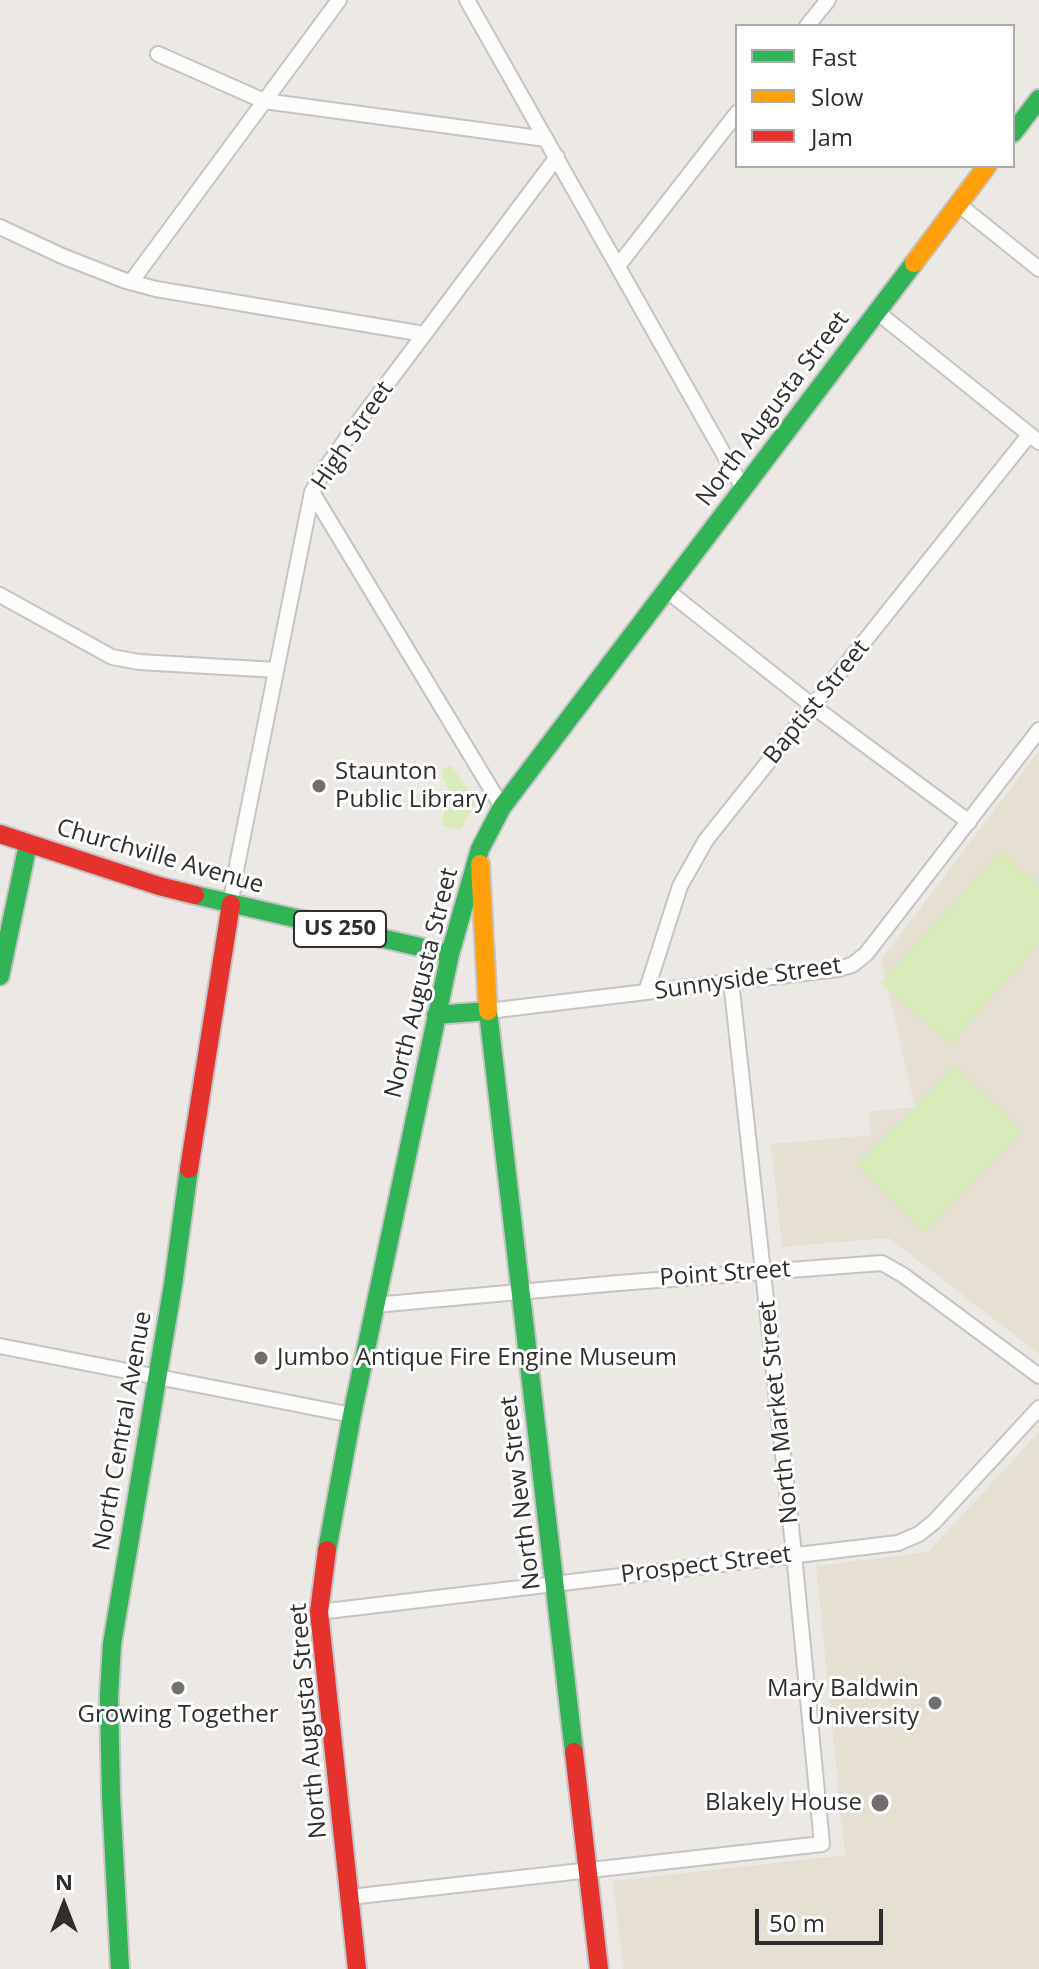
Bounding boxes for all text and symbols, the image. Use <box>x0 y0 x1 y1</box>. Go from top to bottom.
legend <box>735 24 1015 168</box>
text: Fast <box>811 40 857 73</box>
text: Slow <box>811 80 863 113</box>
text: Jam <box>811 120 853 153</box>
street label: North Augusta Street <box>690 306 856 512</box>
street label: High Street <box>306 376 400 496</box>
street label: Baptist Street <box>758 634 876 770</box>
place label: Staunton Public Library <box>335 758 487 814</box>
marker: Staunton Public Library <box>310 777 328 795</box>
street label: Churchville Avenue <box>53 814 267 900</box>
street label: North Augusta Street <box>379 865 465 1101</box>
road number: US 250 <box>294 911 386 947</box>
street label: Sunnyside Street <box>653 952 843 1006</box>
street label: Point Street <box>658 1255 792 1293</box>
street label: North Market Street <box>753 1299 805 1525</box>
street label: North Central Avenue <box>88 1309 158 1553</box>
place label: Jumbo Antique Fire Engine Museum <box>277 1344 677 1372</box>
marker: Jumbo Antique Fire Engine Museum <box>252 1349 270 1367</box>
street label: North New Street <box>495 1394 547 1592</box>
street label: Prospect Street <box>619 1540 793 1590</box>
street label: North Augusta Street <box>284 1602 334 1840</box>
place label: Mary Baldwin University <box>767 1675 919 1731</box>
marker: Growing Together <box>169 1679 187 1697</box>
marker: Mary Baldwin University <box>926 1694 944 1712</box>
place label: Growing Together <box>77 1701 279 1729</box>
place label: Blakely House <box>705 1789 862 1817</box>
marker: Blakely House <box>869 1792 891 1814</box>
north arrow <box>24 1865 104 1945</box>
text: N <box>55 1866 73 1896</box>
scale bar <box>759 1893 887 1943</box>
text: 50 m <box>769 1906 825 1939</box>

